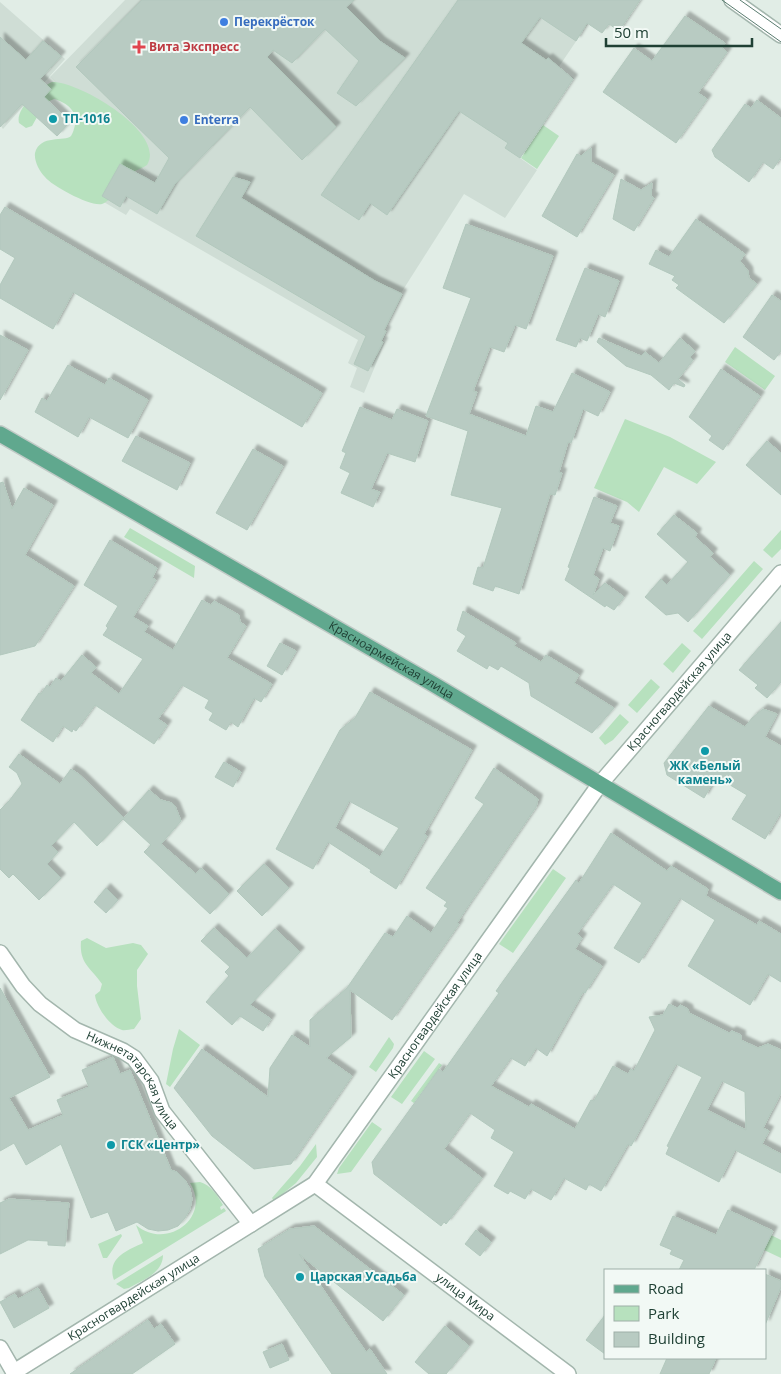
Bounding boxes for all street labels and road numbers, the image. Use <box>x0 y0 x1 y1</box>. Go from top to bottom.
street label: Красноармейская улица <box>326 617 457 703</box>
street label: Красногвардейская улица <box>623 628 735 754</box>
street label: Красногвардейская улица <box>384 948 486 1082</box>
street label: Нижнетатарская улица <box>84 1027 183 1133</box>
street label: Красногвардейская улица <box>64 1249 202 1344</box>
street label: улица Мира <box>432 1269 499 1324</box>

